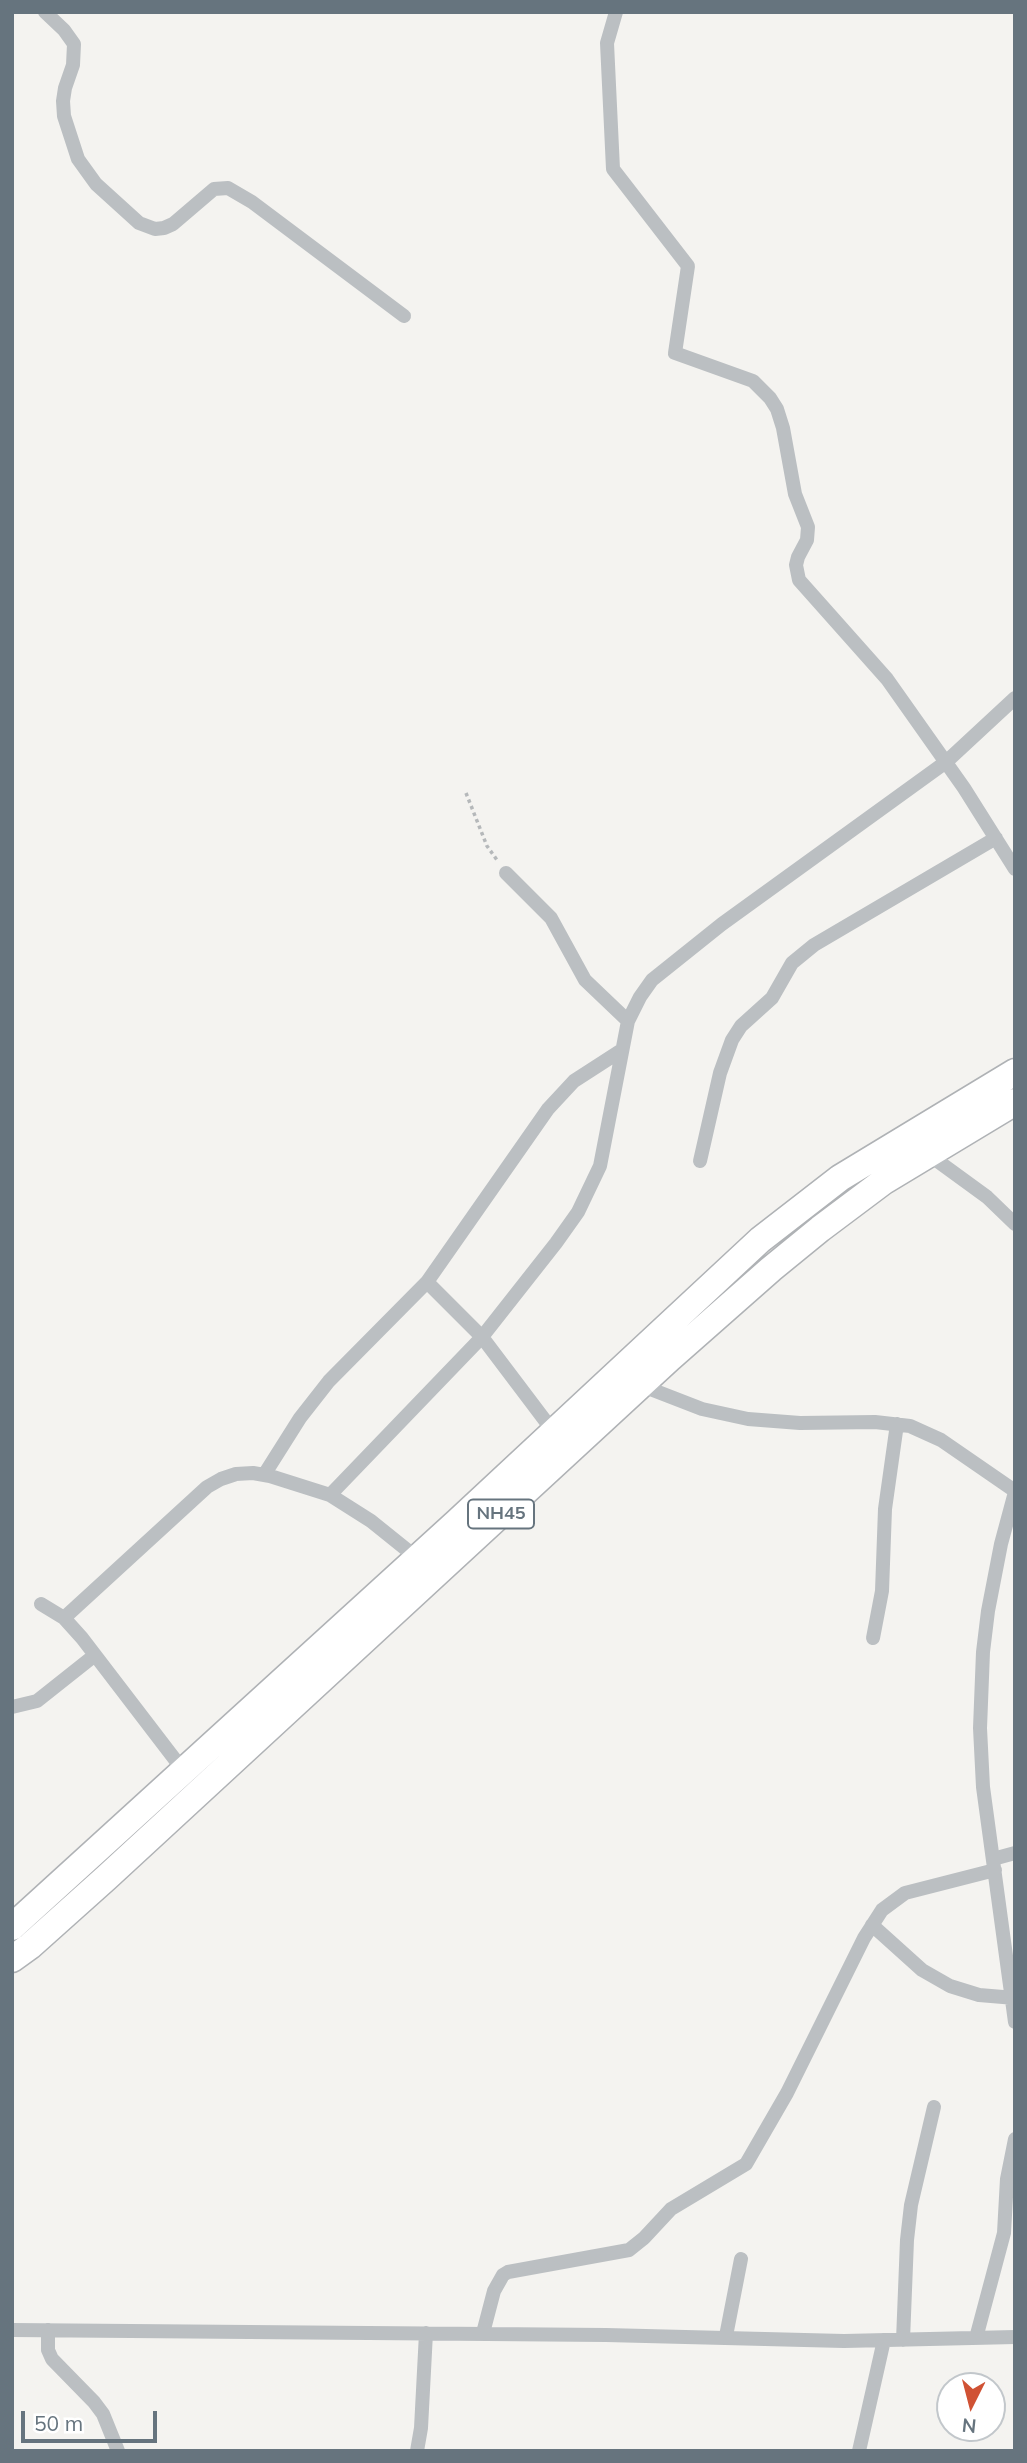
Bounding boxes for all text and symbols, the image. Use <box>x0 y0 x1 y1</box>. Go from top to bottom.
road number: NH45 <box>468 1499 534 1528</box>
north arrow <box>936 2372 1006 2442</box>
scale bar <box>24 2396 161 2440</box>
text: 50 m <box>34 2410 83 2436</box>
text: N <box>961 2413 977 2439</box>

